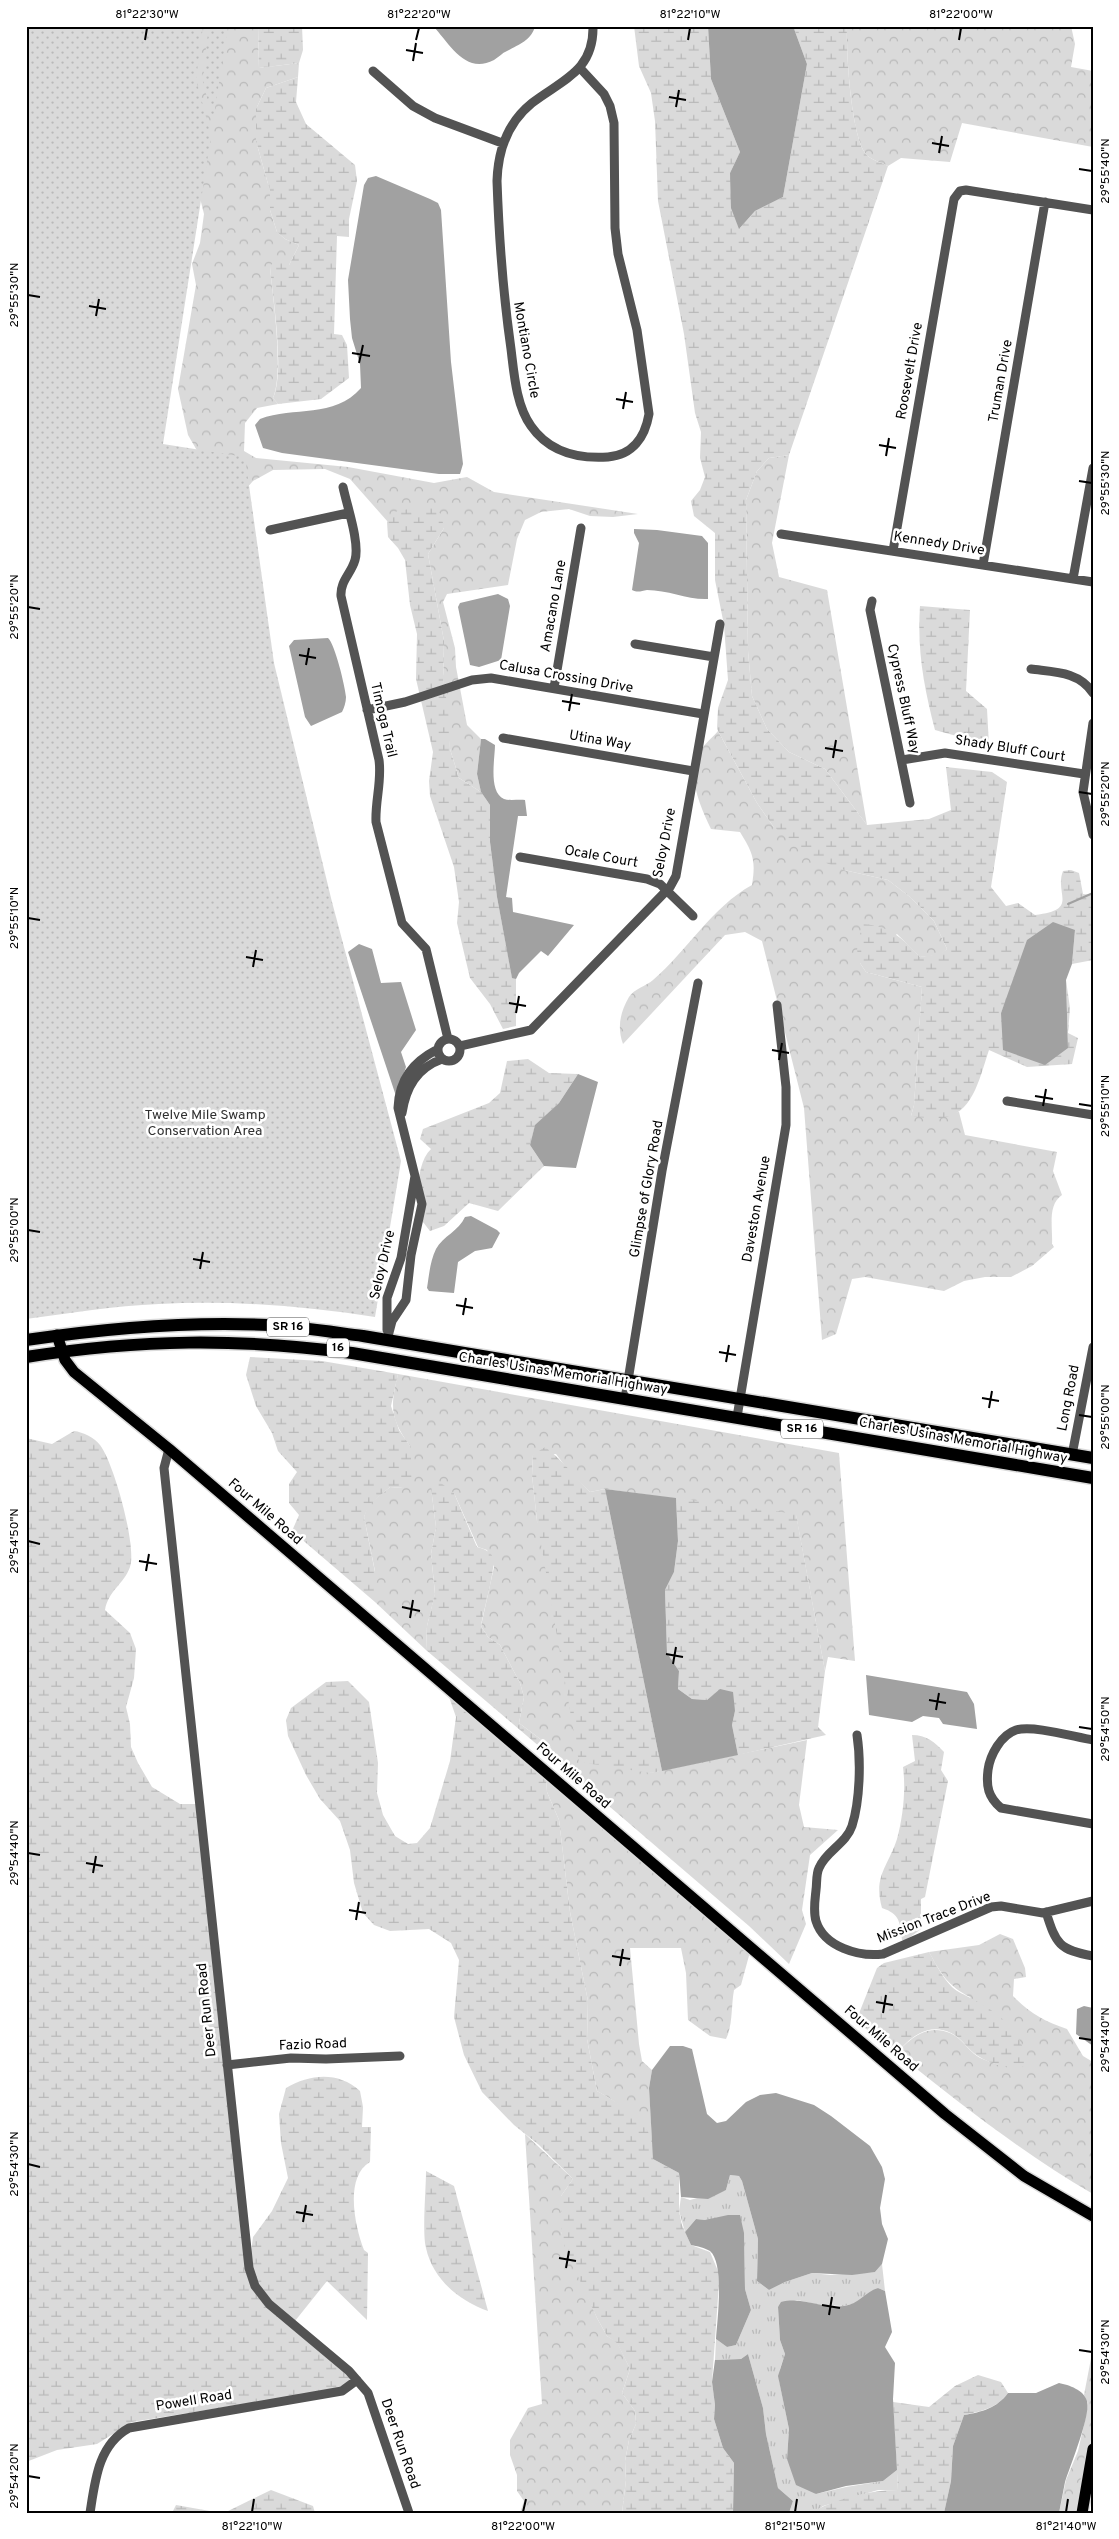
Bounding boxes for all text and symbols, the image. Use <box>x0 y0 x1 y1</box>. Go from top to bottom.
text: 81°22'30"W <box>115 7 179 23</box>
text: 81°22'20"W <box>387 7 451 23</box>
text: 81°22'10"W <box>659 7 721 23</box>
text: 81°22'00"W <box>929 7 993 23</box>
text: 29°55'40"N <box>1098 138 1114 204</box>
text: 29°55'30"N <box>7 262 23 328</box>
street label: Montiano Circle <box>509 300 543 400</box>
street label: Roosevelt Drive <box>893 321 927 421</box>
street label: Truman Drive <box>985 338 1017 424</box>
text: 29°55'30"N <box>1098 450 1114 516</box>
street label: Kennedy Drive <box>892 528 986 560</box>
street label: Amacano Lane <box>538 558 570 654</box>
text: 29°55'20"N <box>7 574 23 640</box>
street label: Cypress Bluff Way <box>883 642 923 756</box>
street label: Calusa Crossing Drive <box>498 657 634 697</box>
street label: Timoga Trail <box>366 681 400 759</box>
street label: Utina Way <box>568 727 632 755</box>
street label: Shady Bluff Court <box>953 732 1067 766</box>
text: 29°55'20"N <box>1098 761 1114 827</box>
street label: Seloy Drive <box>650 807 680 879</box>
street label: Ocale Court <box>563 842 639 872</box>
text: 29°55'10"N <box>7 887 23 949</box>
text: 29°55'10"N <box>1098 1075 1114 1137</box>
park label: Twelve Mile Swamp Conservation Area <box>144 1107 266 1140</box>
street label: Glimpse of Glory Road <box>627 1119 667 1259</box>
street label: Daveston Avenue <box>739 1154 775 1264</box>
text: 29°55'00"N <box>7 1197 23 1263</box>
street label: Seloy Drive <box>367 1229 399 1301</box>
road number: SR 16 <box>267 1318 309 1336</box>
road number: 16 <box>327 1339 349 1358</box>
street label: Charles Usinas Memorial Highway <box>457 1349 669 1399</box>
street label: Long Road <box>1054 1363 1084 1433</box>
text: 29°55'00"N <box>1098 1384 1114 1450</box>
street label: Charles Usinas Memorial Highway <box>857 1414 1069 1468</box>
road number: SR 16 <box>781 1420 823 1438</box>
street label: Four Mile Road <box>224 1475 306 1549</box>
text: 29°54'50"N <box>7 1508 23 1574</box>
text: 29°54'50"N <box>1098 1696 1114 1762</box>
street label: Four Mile Road <box>532 1739 614 1813</box>
text: 29°54'40"N <box>7 1820 23 1886</box>
street label: Mission Trace Drive <box>875 1888 993 1948</box>
street label: Deer Run Road <box>194 1962 220 2058</box>
street label: Four Mile Road <box>840 2002 922 2076</box>
text: 29°54'40"N <box>1098 2007 1114 2073</box>
street label: Fazio Road <box>279 2035 347 2055</box>
text: 29°54'30"N <box>7 2131 23 2197</box>
text: 29°54'30"N <box>1098 2319 1114 2385</box>
street label: Powell Road <box>155 2387 233 2415</box>
street label: Deer Run Road <box>377 2397 423 2491</box>
text: 29°54'20"N <box>7 2443 23 2509</box>
text: 81°22'10"W <box>221 2519 283 2535</box>
text: 81°22'00"W <box>491 2519 555 2535</box>
text: 81°21'50"W <box>764 2519 826 2535</box>
text: 81°21'40"W <box>1035 2519 1097 2535</box>

